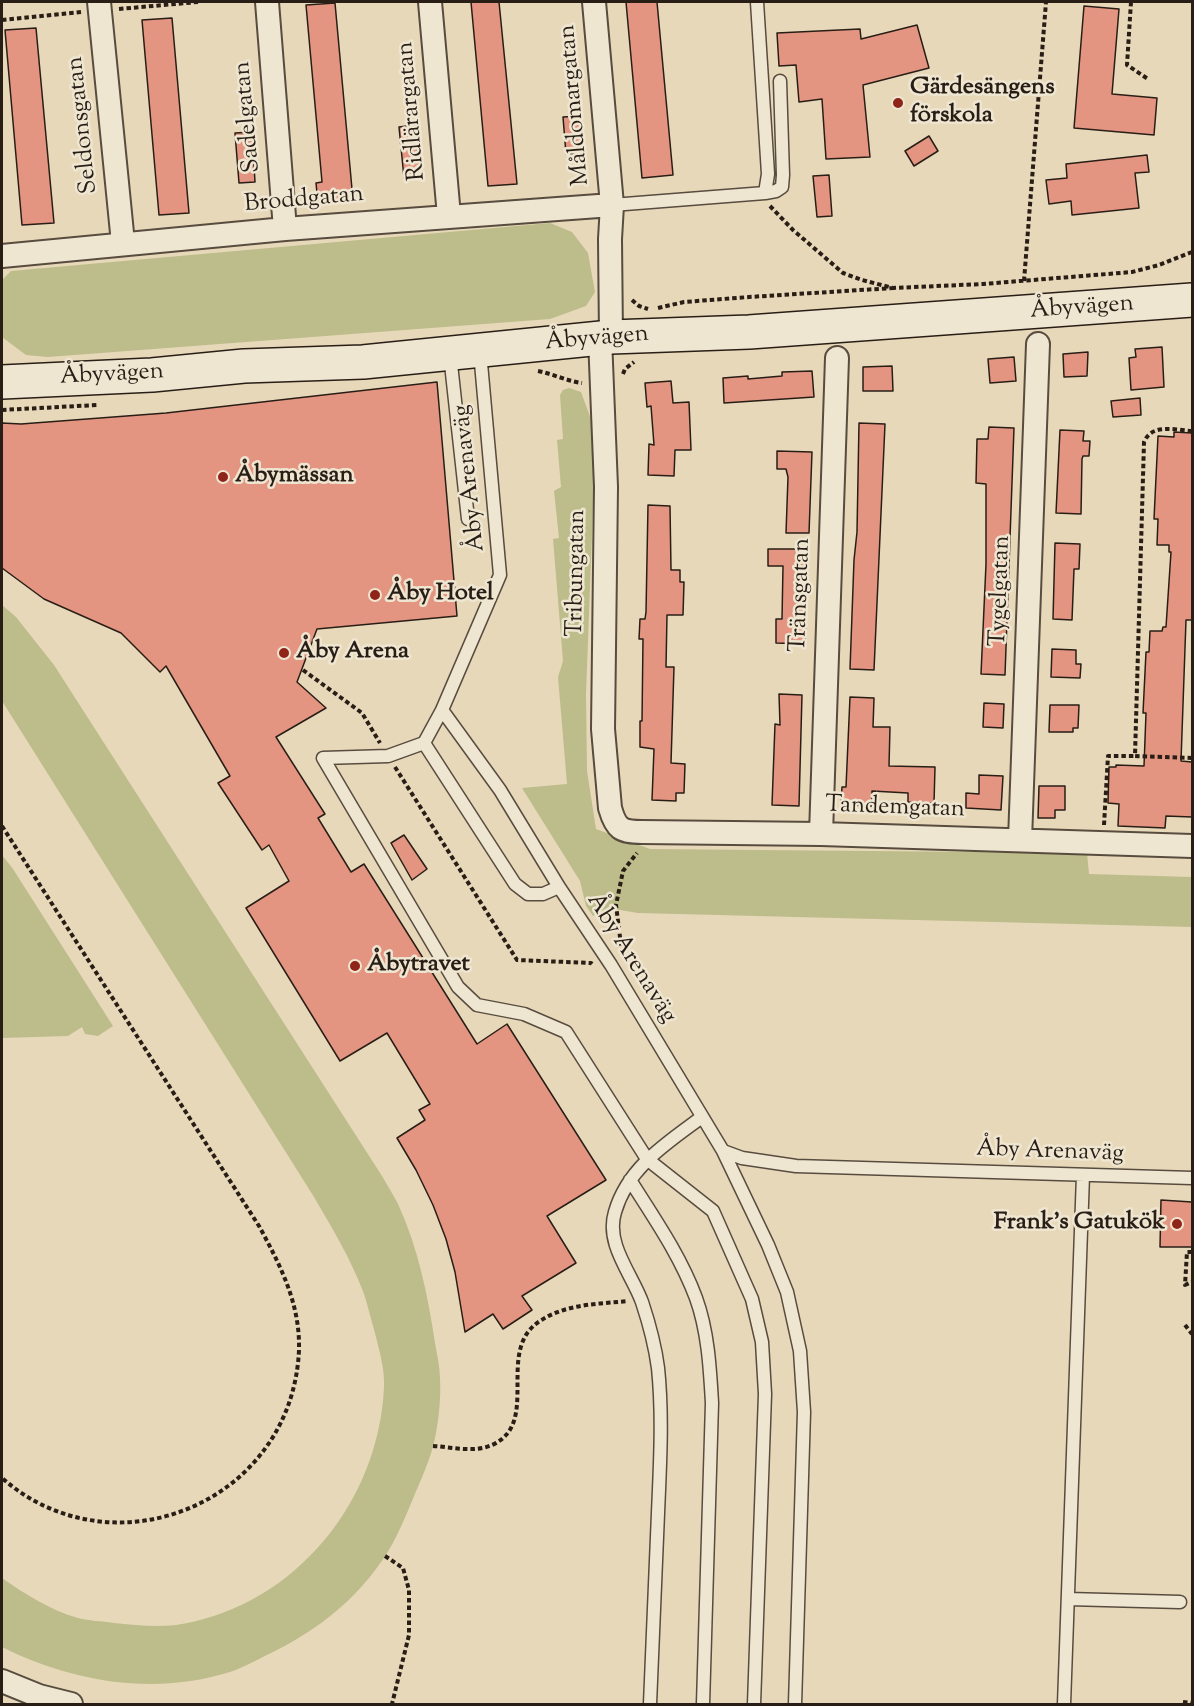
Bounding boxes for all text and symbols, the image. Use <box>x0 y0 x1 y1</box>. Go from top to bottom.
street label: Måldomargatan <box>555 23 597 187</box>
street label: Ridlärargatan <box>393 40 433 182</box>
street label: Seldonsgatan <box>62 55 106 195</box>
street label: Sadelgatan <box>230 60 268 174</box>
place label: Gärdesängens förskola <box>910 75 1055 131</box>
marker: Gärdesängens förskola <box>891 96 905 110</box>
street label: Broddgatan <box>243 181 365 221</box>
street label: Åbyvägen <box>1029 291 1135 327</box>
street label: Åbyvägen <box>544 321 650 359</box>
street label: Åbyvägen <box>59 359 165 393</box>
street label: Åby Arenaväg <box>449 403 493 553</box>
place label: Åbymässan <box>235 463 354 491</box>
marker: Åbymässan <box>216 470 230 484</box>
street label: Tribungatan <box>562 509 594 637</box>
street label: Tygelgatan <box>986 535 1018 647</box>
street label: Tränsgatan <box>786 537 818 653</box>
place label: Åby Hotel <box>387 581 494 609</box>
marker: Åby Hotel <box>368 588 382 602</box>
place label: Åby Arena <box>296 639 409 667</box>
marker: Åby Arena <box>277 646 291 660</box>
street label: Tandemgatan <box>825 792 965 826</box>
street label: Åby Arenaväg <box>579 889 681 1029</box>
place label: Åbytravet <box>367 952 470 980</box>
marker: Åbytravet <box>348 959 362 973</box>
street label: Åby Arenaväg <box>976 1136 1124 1170</box>
place label: Frank's Gatukök <box>994 1210 1165 1238</box>
marker: Frank's Gatukök <box>1170 1217 1184 1231</box>

